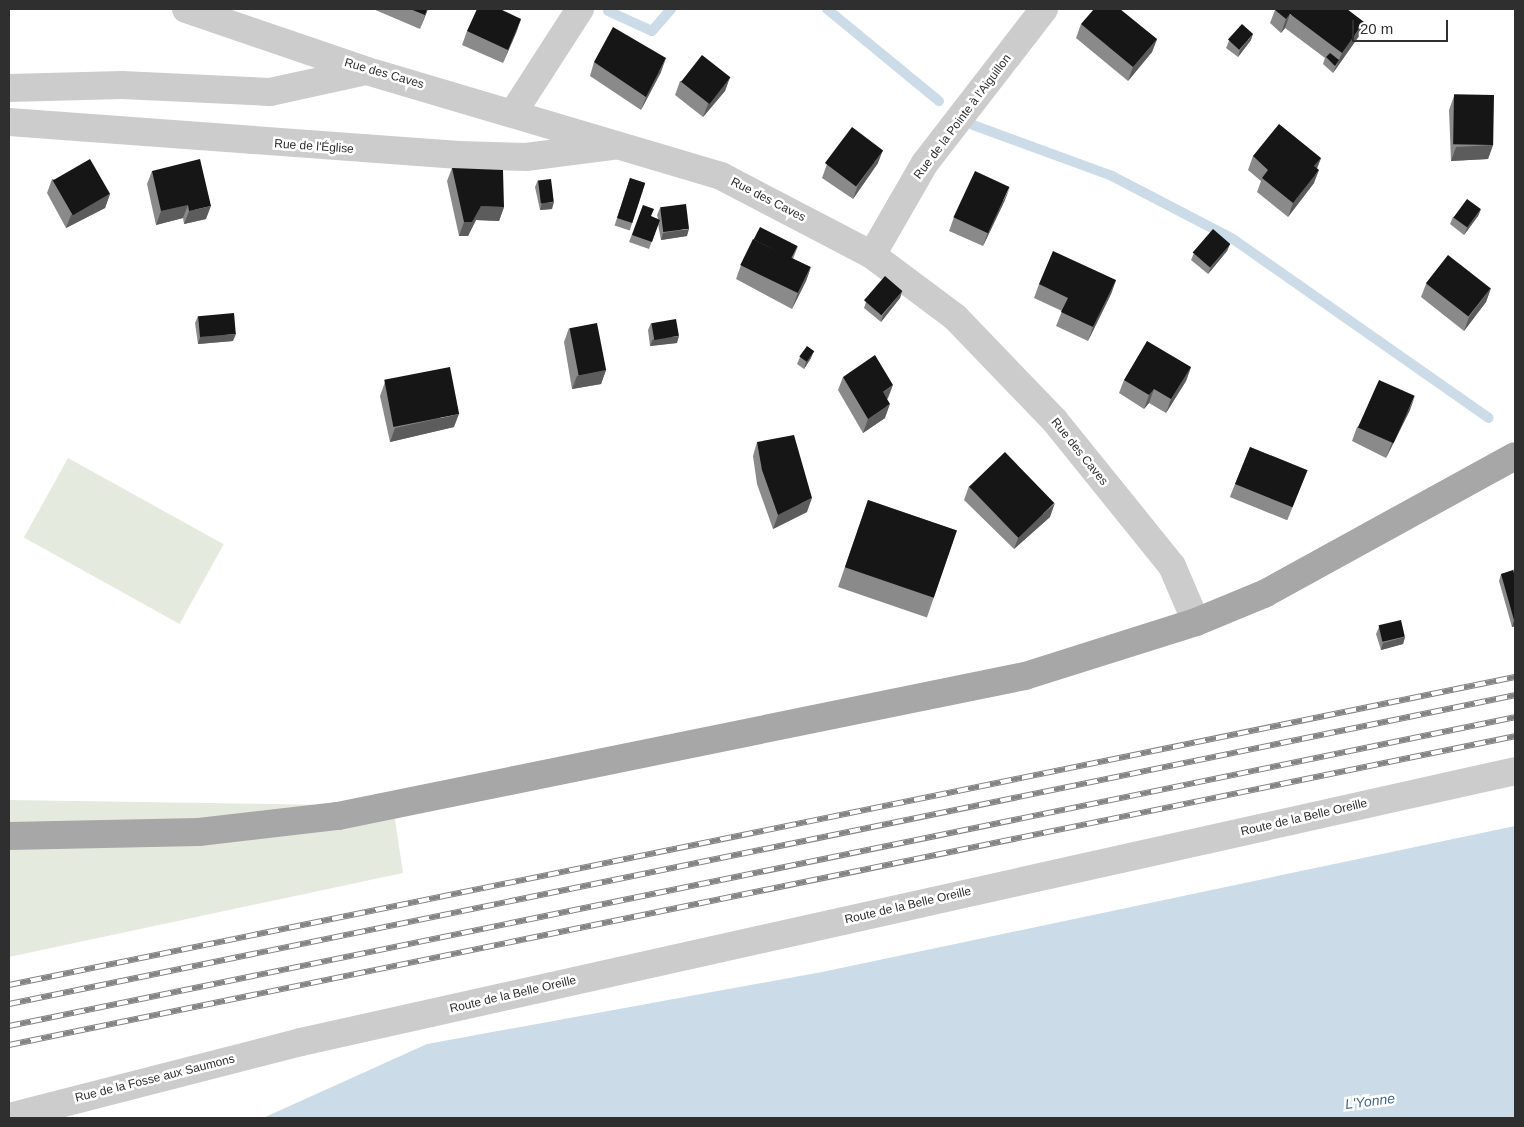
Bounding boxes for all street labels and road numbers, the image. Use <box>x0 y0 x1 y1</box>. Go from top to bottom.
street label: Rue de la Pointe à l'Aiguillon <box>911 52 1015 182</box>
street label: Rue des Caves <box>343 56 425 92</box>
street label: Rue de l'Église <box>274 137 354 157</box>
street label: Rue des Caves <box>728 175 808 225</box>
street label: Rue des Caves <box>1048 416 1110 488</box>
street label: Route de la Belle Oreille <box>1239 796 1369 840</box>
street label: Route de la Belle Oreille <box>843 884 973 928</box>
street label: Route de la Belle Oreille <box>448 973 578 1017</box>
street label: Rue de la Fosse aux Saumons <box>74 1052 236 1106</box>

